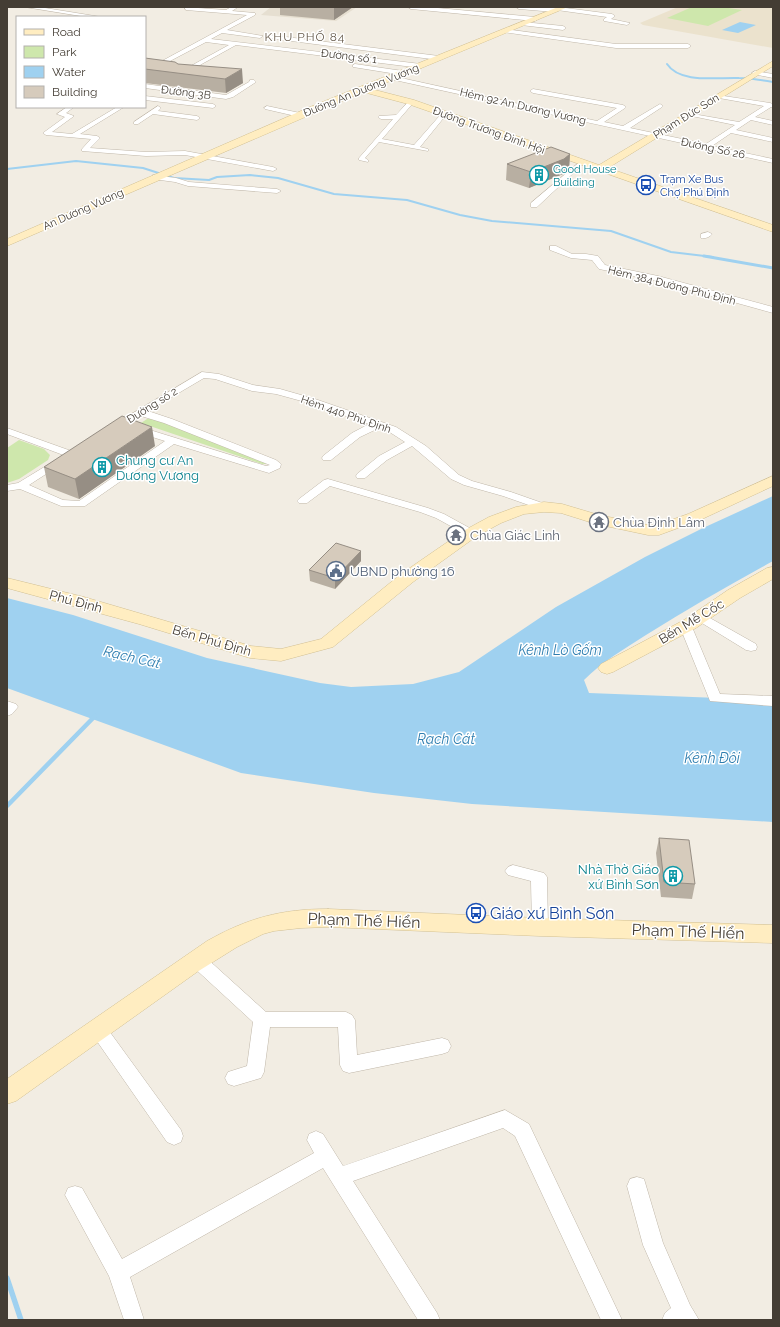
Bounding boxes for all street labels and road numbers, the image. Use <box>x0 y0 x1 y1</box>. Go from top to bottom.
street label: Đường số 1 <box>320 47 378 66</box>
street label: Đường An Dương Vương <box>301 61 421 120</box>
street label: Đường 3B <box>160 83 212 102</box>
street label: Hẻm 92 An Dương Vương <box>459 86 587 127</box>
street label: Phạm Đức Sơn <box>651 91 722 142</box>
street label: Đường Trương Đình Hội <box>431 104 547 157</box>
street label: Đường Số 26 <box>680 135 747 162</box>
street label: An Dương Vương <box>41 186 126 233</box>
street label: Hẻm 384 Đường Phú Định <box>607 263 737 308</box>
street label: Đường số 2 <box>124 385 180 426</box>
street label: Hẻm 440 Phú Định <box>299 393 393 436</box>
street label: Phú Định <box>48 587 104 616</box>
street label: Bến Mễ Cốc <box>656 596 727 647</box>
street label: Bến Phú Định <box>171 622 253 659</box>
street label: Phạm Thế Hiển <box>307 909 421 932</box>
street label: Phạm Thế Hiển <box>631 920 745 943</box>

